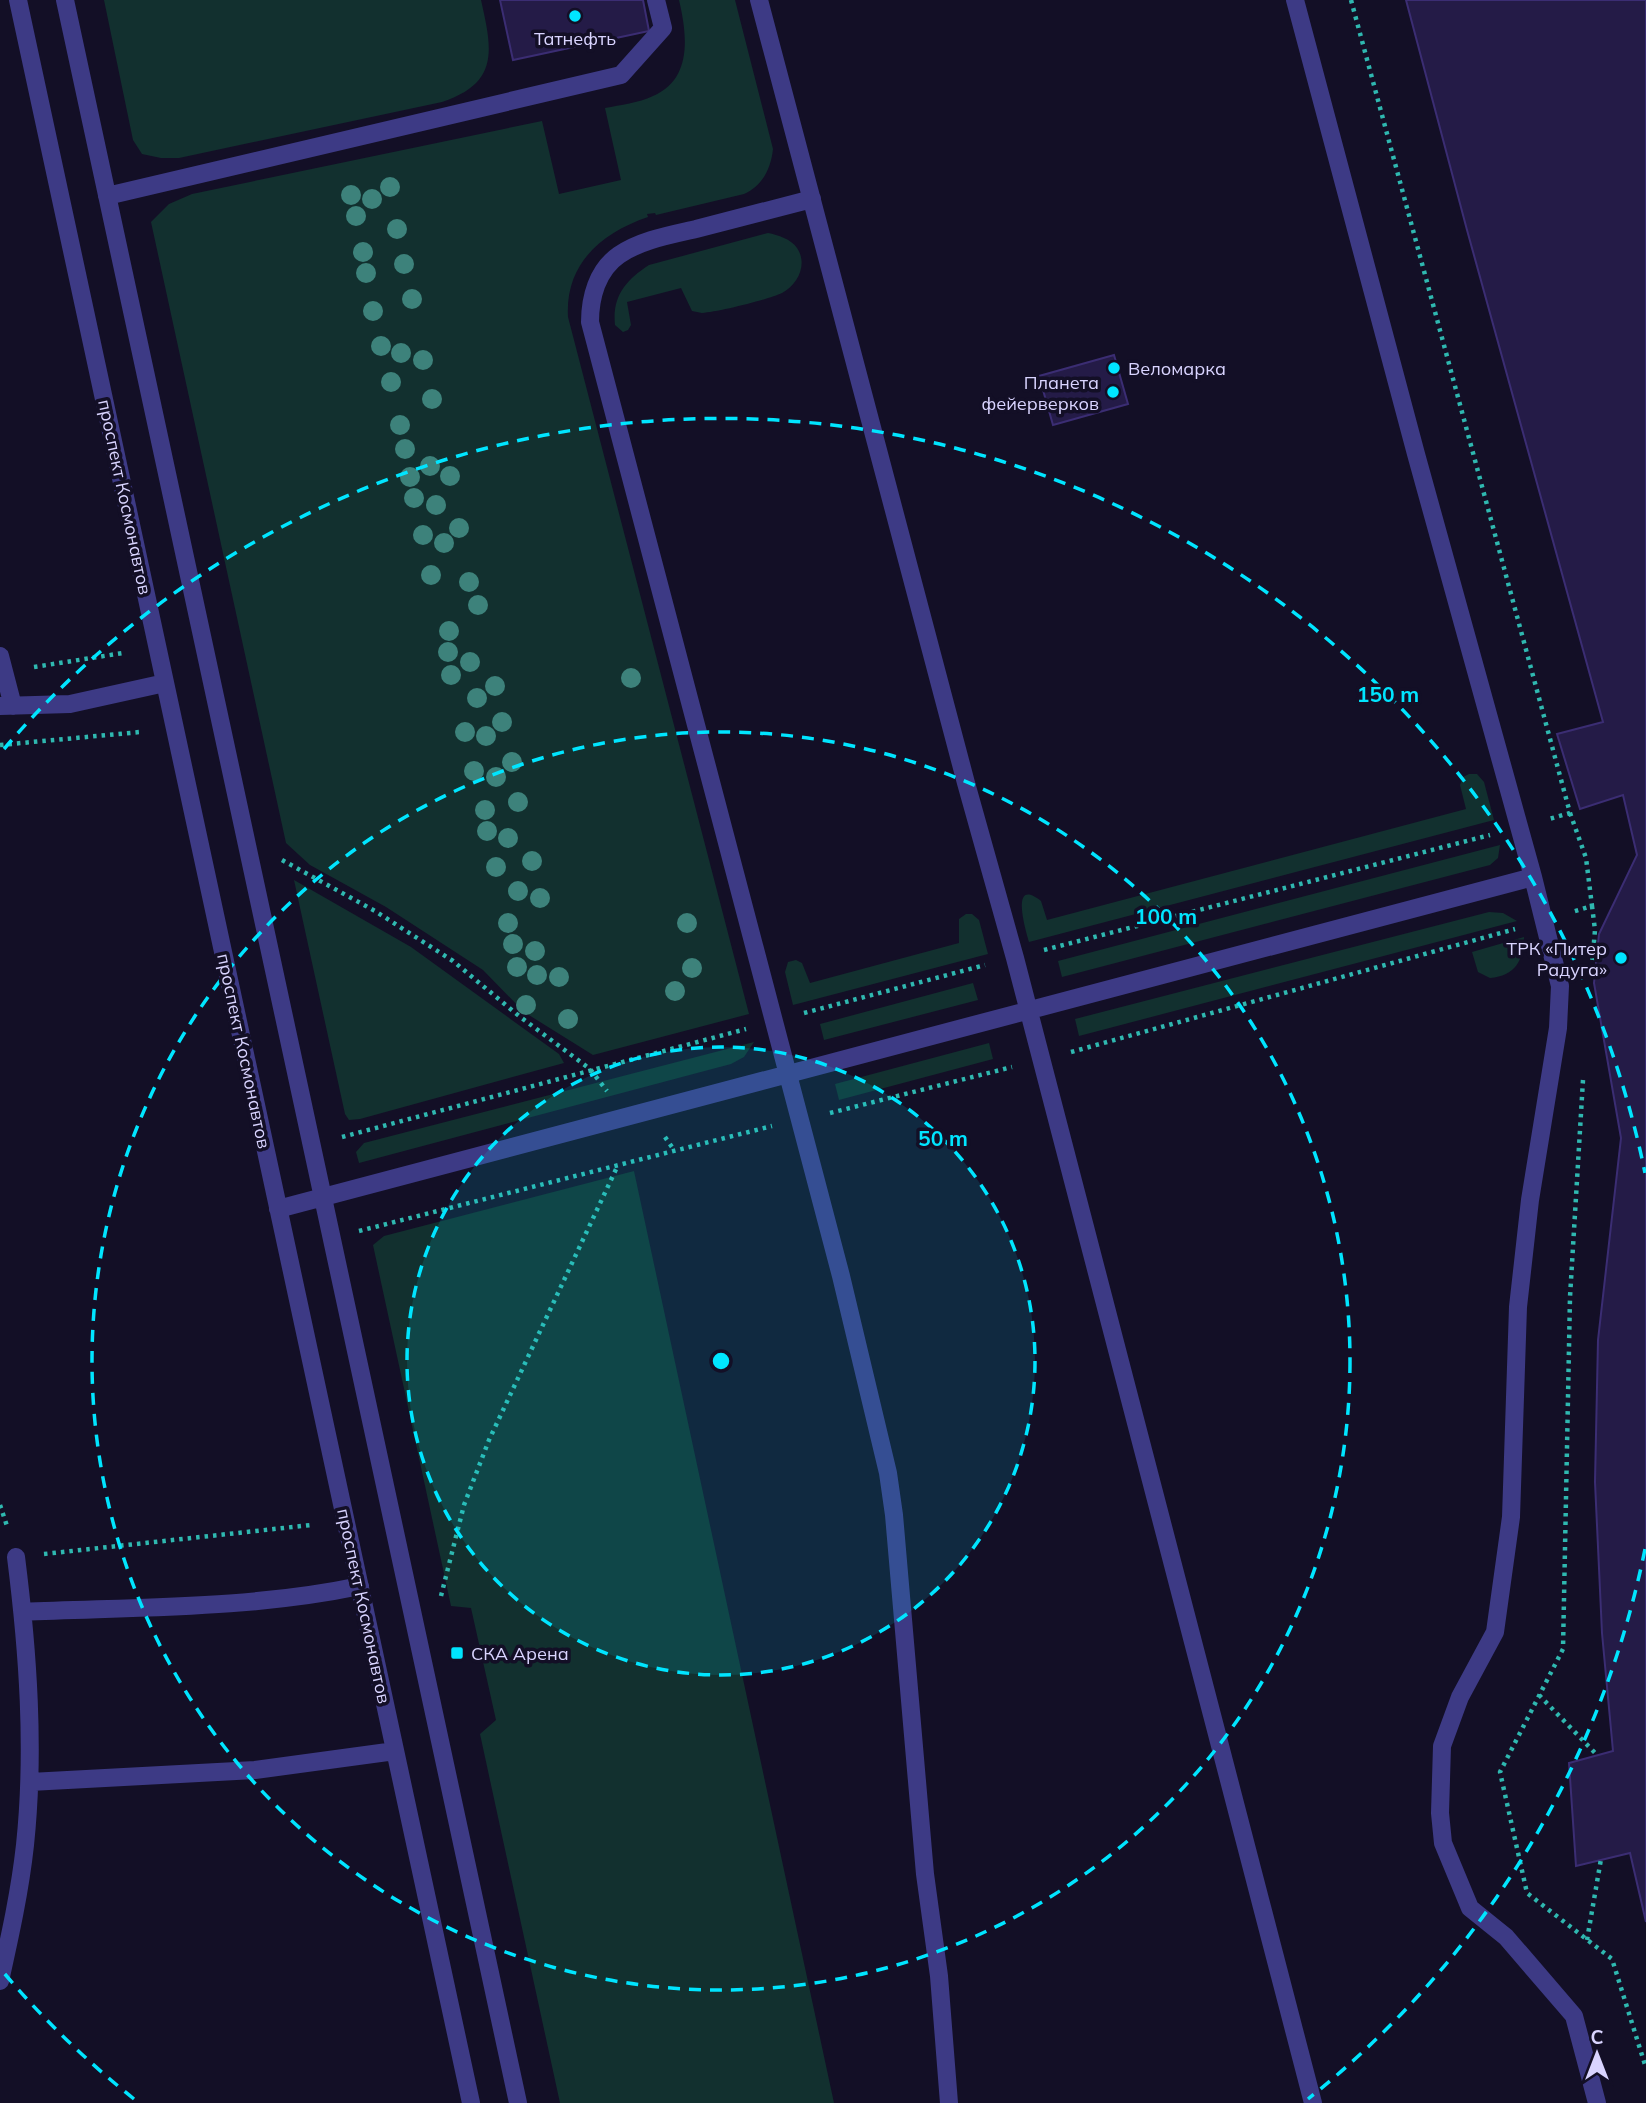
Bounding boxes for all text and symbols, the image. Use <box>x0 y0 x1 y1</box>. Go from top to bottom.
marker: Татнефть <box>567 8 583 24</box>
place label: Татнефть <box>534 27 616 50</box>
place label: Веломарка <box>1128 357 1226 380</box>
marker: Веломарка <box>1106 360 1122 376</box>
place label: Планета фейерверков <box>981 371 1099 415</box>
marker: Планета фейерверков <box>1105 384 1121 400</box>
street label: проспект Космонавтов <box>93 397 157 597</box>
text: 150 m <box>1357 681 1419 707</box>
text: 100 m <box>1135 903 1197 929</box>
place label: ТРК «Питер Радуга» <box>1506 937 1607 981</box>
marker: ТРК «Питер Радуга» <box>1613 950 1629 966</box>
street label: проспект Космонавтов <box>212 951 276 1151</box>
text: 50 m <box>918 1125 968 1151</box>
centre of rings <box>709 1349 733 1373</box>
street label: проспект Космонавтов <box>332 1506 396 1706</box>
place label: СКА Арена <box>471 1642 569 1665</box>
marker: СКА Арена <box>449 1645 465 1661</box>
north arrow <box>1562 2019 1632 2089</box>
text: С <box>1590 2025 1604 2049</box>

